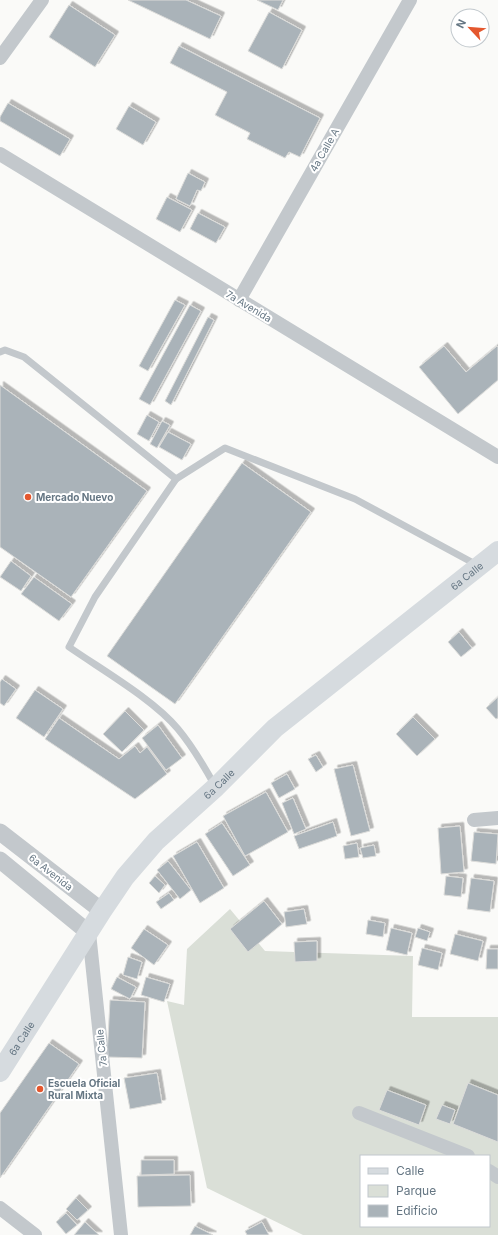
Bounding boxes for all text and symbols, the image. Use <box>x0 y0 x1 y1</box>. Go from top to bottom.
north arrow <box>450 8 490 48</box>
text: N <box>453 17 469 30</box>
street label: 4a Calle A <box>307 126 341 174</box>
street label: 7a Avenida <box>224 288 274 324</box>
place label: Mercado Nuevo <box>36 491 113 503</box>
marker: Mercado Nuevo <box>23 492 33 502</box>
street label: 6a Calle <box>448 559 485 592</box>
street label: 6a Calle <box>201 766 237 801</box>
street label: 6a Avenida <box>27 851 75 893</box>
street label: 6a Calle <box>6 1019 37 1058</box>
street label: 7a Calle <box>93 1029 109 1067</box>
place label: Escuela Oficial Rural Mixta <box>48 1077 121 1101</box>
marker: Escuela Oficial Rural Mixta <box>35 1084 45 1094</box>
legend <box>360 1155 490 1227</box>
text: Calle <box>396 1163 424 1178</box>
text: Parque <box>396 1183 436 1198</box>
text: Edificio <box>396 1203 438 1218</box>

